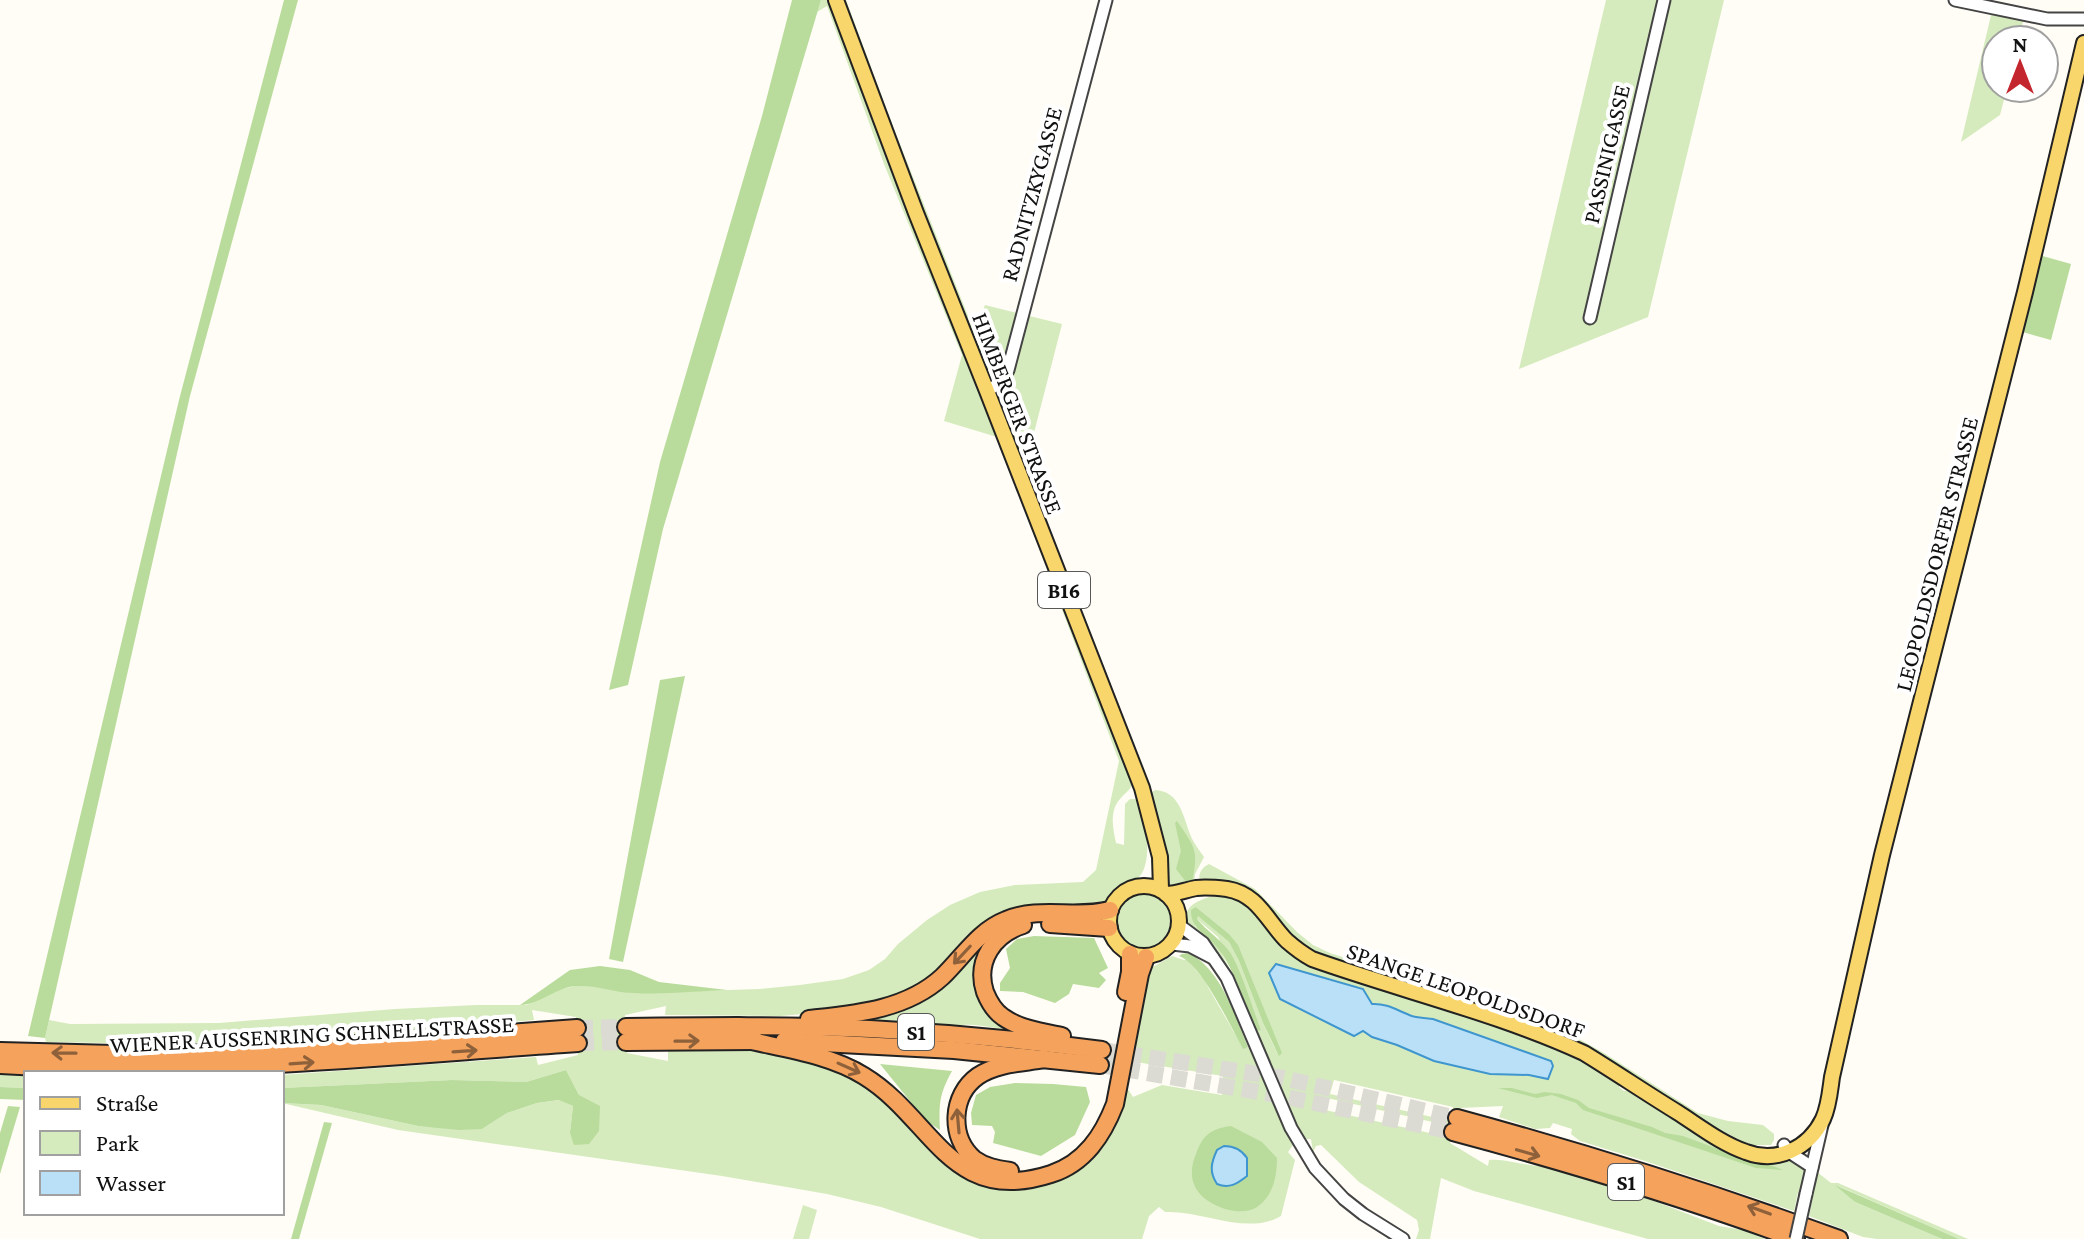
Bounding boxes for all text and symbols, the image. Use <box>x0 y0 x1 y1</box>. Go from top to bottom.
north arrow <box>1980 24 2060 104</box>
text: N <box>2013 32 2028 57</box>
street label: PASSINIGASSE <box>1577 82 1635 226</box>
street label: RADNITZKYGASSE <box>995 104 1067 284</box>
street label: HIMBERGER STRASSE <box>967 308 1069 518</box>
street label: LEOPOLDSDORFER STRASSE <box>1889 414 1983 694</box>
road number: B16 <box>1038 572 1090 608</box>
street label: SPANGE LEOPOLDSDORF <box>1343 937 1589 1044</box>
one-way arrow <box>954 944 972 964</box>
street label: WIENER AUSSENRING SCHNELLSTRASSE <box>109 1010 515 1058</box>
road number: S1 <box>898 1014 934 1050</box>
one-way arrow <box>673 1033 700 1048</box>
one-way arrow <box>451 1043 478 1058</box>
one-way arrow <box>51 1046 78 1061</box>
one-way arrow <box>288 1055 315 1070</box>
one-way arrow <box>836 1062 861 1077</box>
legend <box>24 1071 284 1215</box>
text: Straße <box>96 1089 158 1116</box>
one-way arrow <box>950 1109 965 1135</box>
text: Park <box>96 1129 139 1156</box>
one-way arrow <box>1515 1146 1541 1161</box>
road number: S1 <box>1608 1164 1644 1200</box>
text: Wasser <box>96 1169 166 1196</box>
one-way arrow <box>1747 1202 1772 1216</box>

